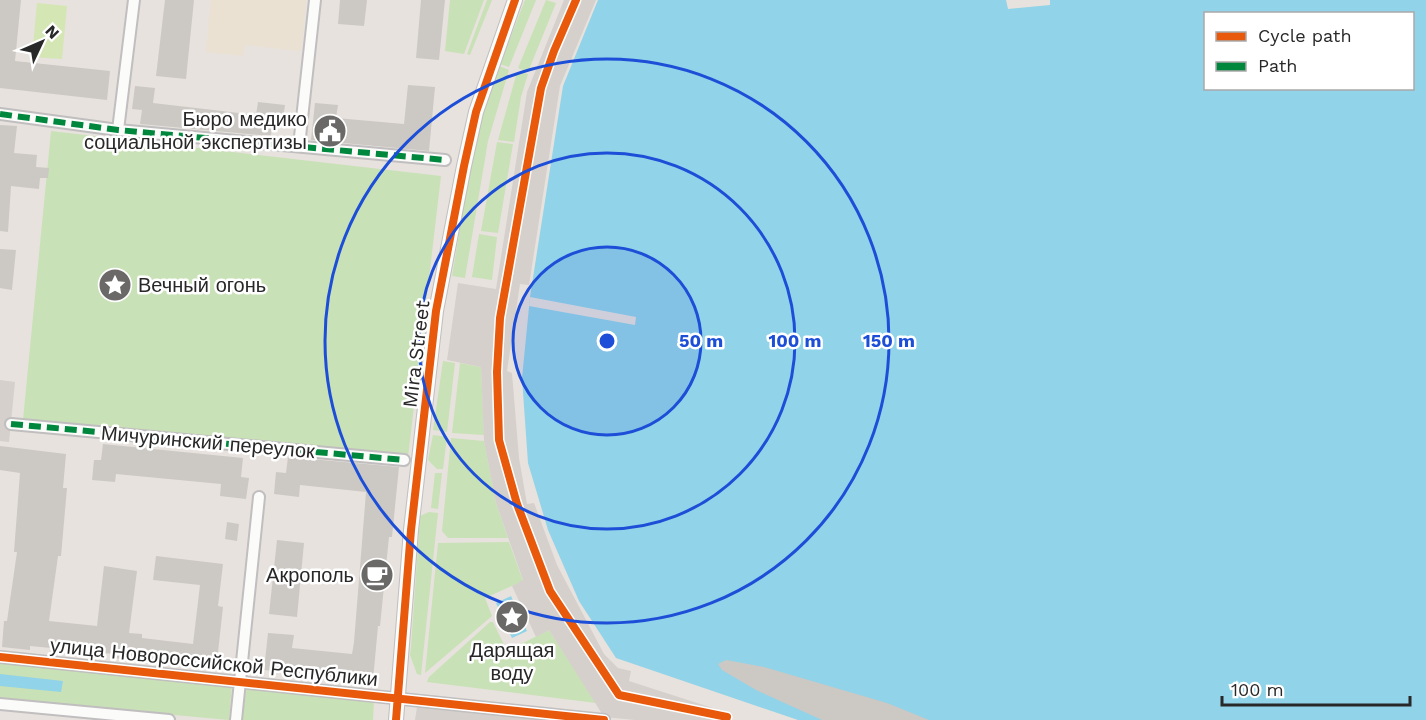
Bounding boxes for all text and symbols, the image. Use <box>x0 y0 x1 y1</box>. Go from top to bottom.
north arrow <box>12 12 72 72</box>
legend <box>1204 12 1414 90</box>
text: N <box>41 21 63 43</box>
text: Cycle path <box>1258 25 1352 46</box>
text: Path <box>1258 55 1298 76</box>
place label: Бюро медико социальной экспертизы <box>84 107 307 154</box>
public building icon: Бюро медико социальной экспертизы <box>312 113 348 149</box>
place icon: Вечный огонь <box>97 267 133 303</box>
place label: Вечный огонь <box>138 273 266 297</box>
street label: Mira Street <box>397 298 435 409</box>
text: 50 m <box>679 330 723 351</box>
text: 100 m <box>768 330 822 351</box>
text: 150 m <box>863 330 915 351</box>
centre of rings <box>597 331 617 351</box>
street label: Мичуринский переулок <box>100 421 316 463</box>
cafe icon: Акрополь <box>359 557 395 593</box>
place label: Акрополь <box>266 563 354 587</box>
place icon: Дарящая воду <box>494 599 530 635</box>
street label: улица Новороссийской Республики <box>49 633 379 691</box>
place label: Дарящая воду <box>470 638 554 685</box>
scale bar <box>1222 669 1410 707</box>
text: 100 m <box>1231 679 1284 700</box>

